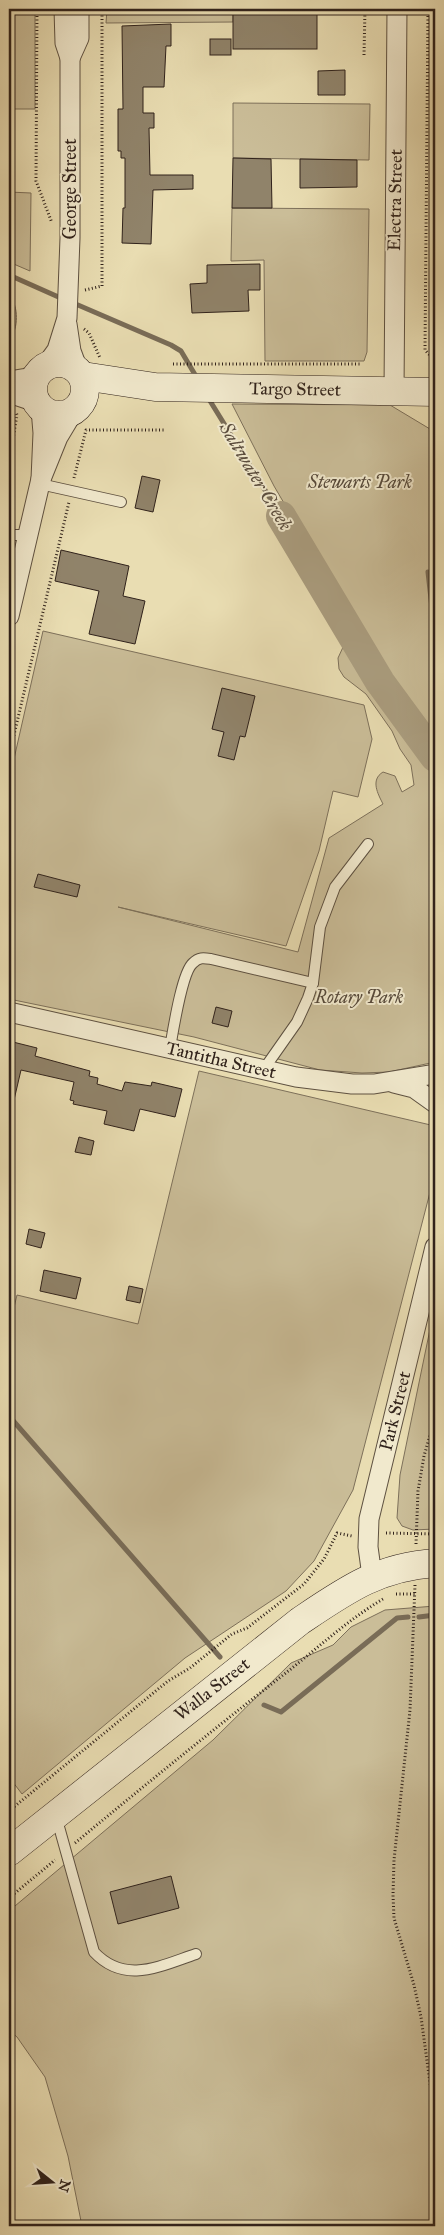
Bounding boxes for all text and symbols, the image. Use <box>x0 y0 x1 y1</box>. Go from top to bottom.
street label: George Street <box>59 138 82 240</box>
street label: Electra Street <box>383 148 407 251</box>
street label: Targo Street <box>249 377 342 402</box>
water label: Saltwater Creek <box>214 417 298 535</box>
park label: Stewarts Park <box>307 471 412 493</box>
park label: Rotary Park <box>314 986 403 1008</box>
street label: Tantitha Street <box>164 1037 279 1083</box>
street label: Park Street <box>375 1368 416 1453</box>
street label: Walla Street <box>170 1652 255 1725</box>
north arrow <box>28 2158 78 2208</box>
text: N <box>54 2177 74 2194</box>

